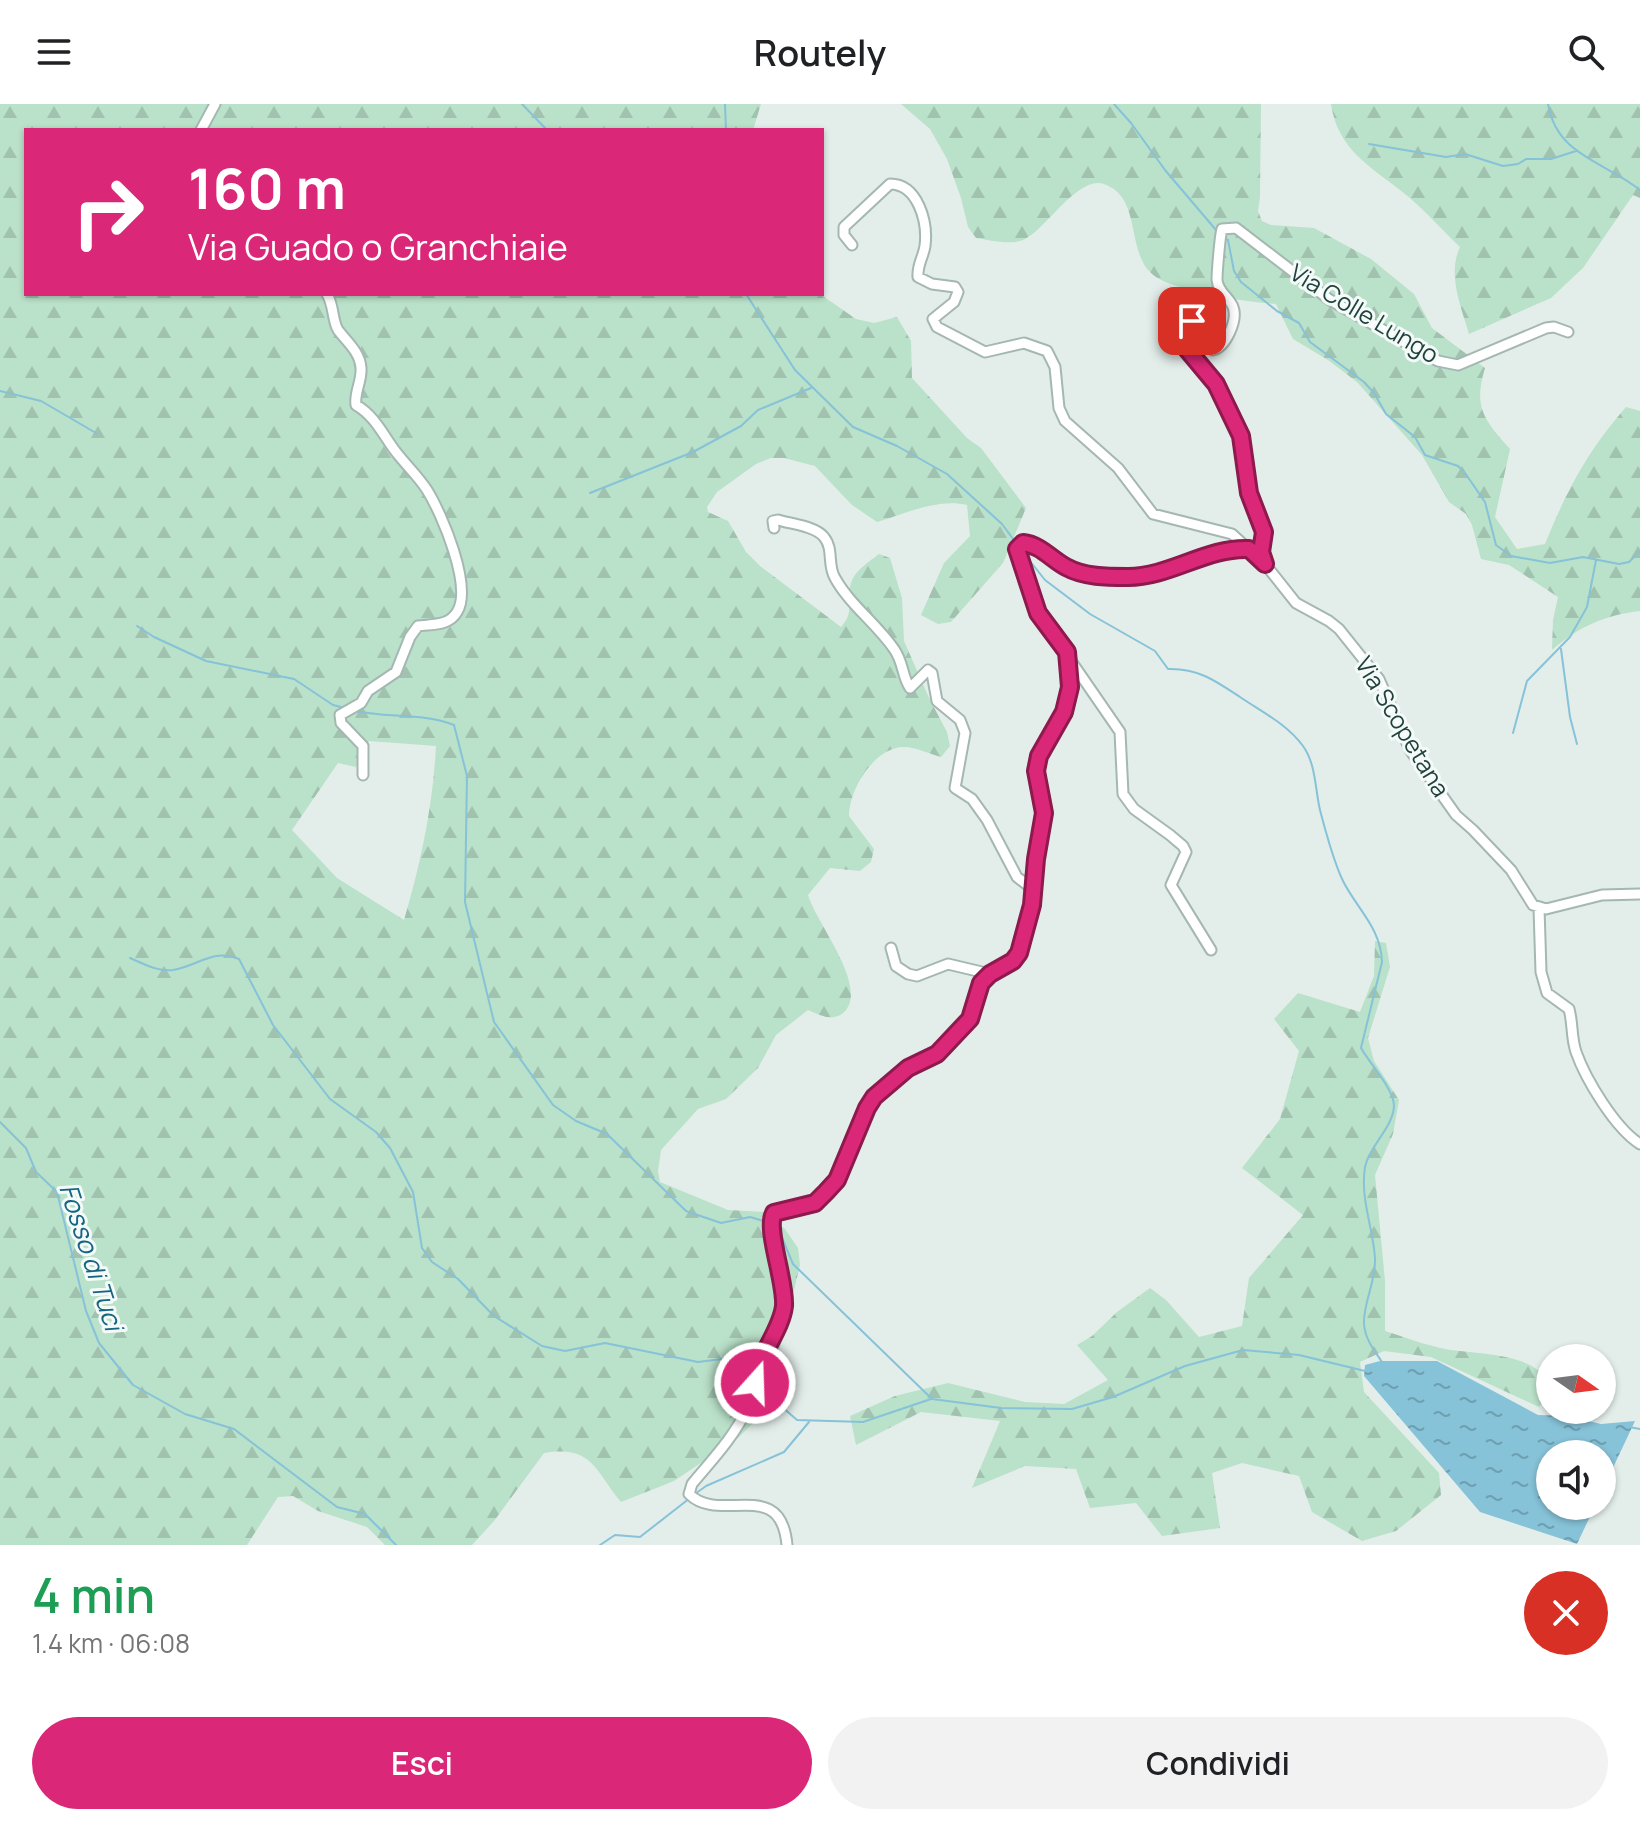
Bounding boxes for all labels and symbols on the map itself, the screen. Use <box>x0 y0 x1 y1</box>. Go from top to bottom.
street label: Via Colle Lungo <box>1284 255 1445 370</box>
pin <box>1158 287 1226 355</box>
street label: Via Scopetana <box>1348 650 1458 803</box>
water label: Fosso di Tuci <box>51 1179 133 1337</box>
position arrow <box>713 1341 797 1425</box>
north arrow <box>1536 1344 1616 1424</box>

